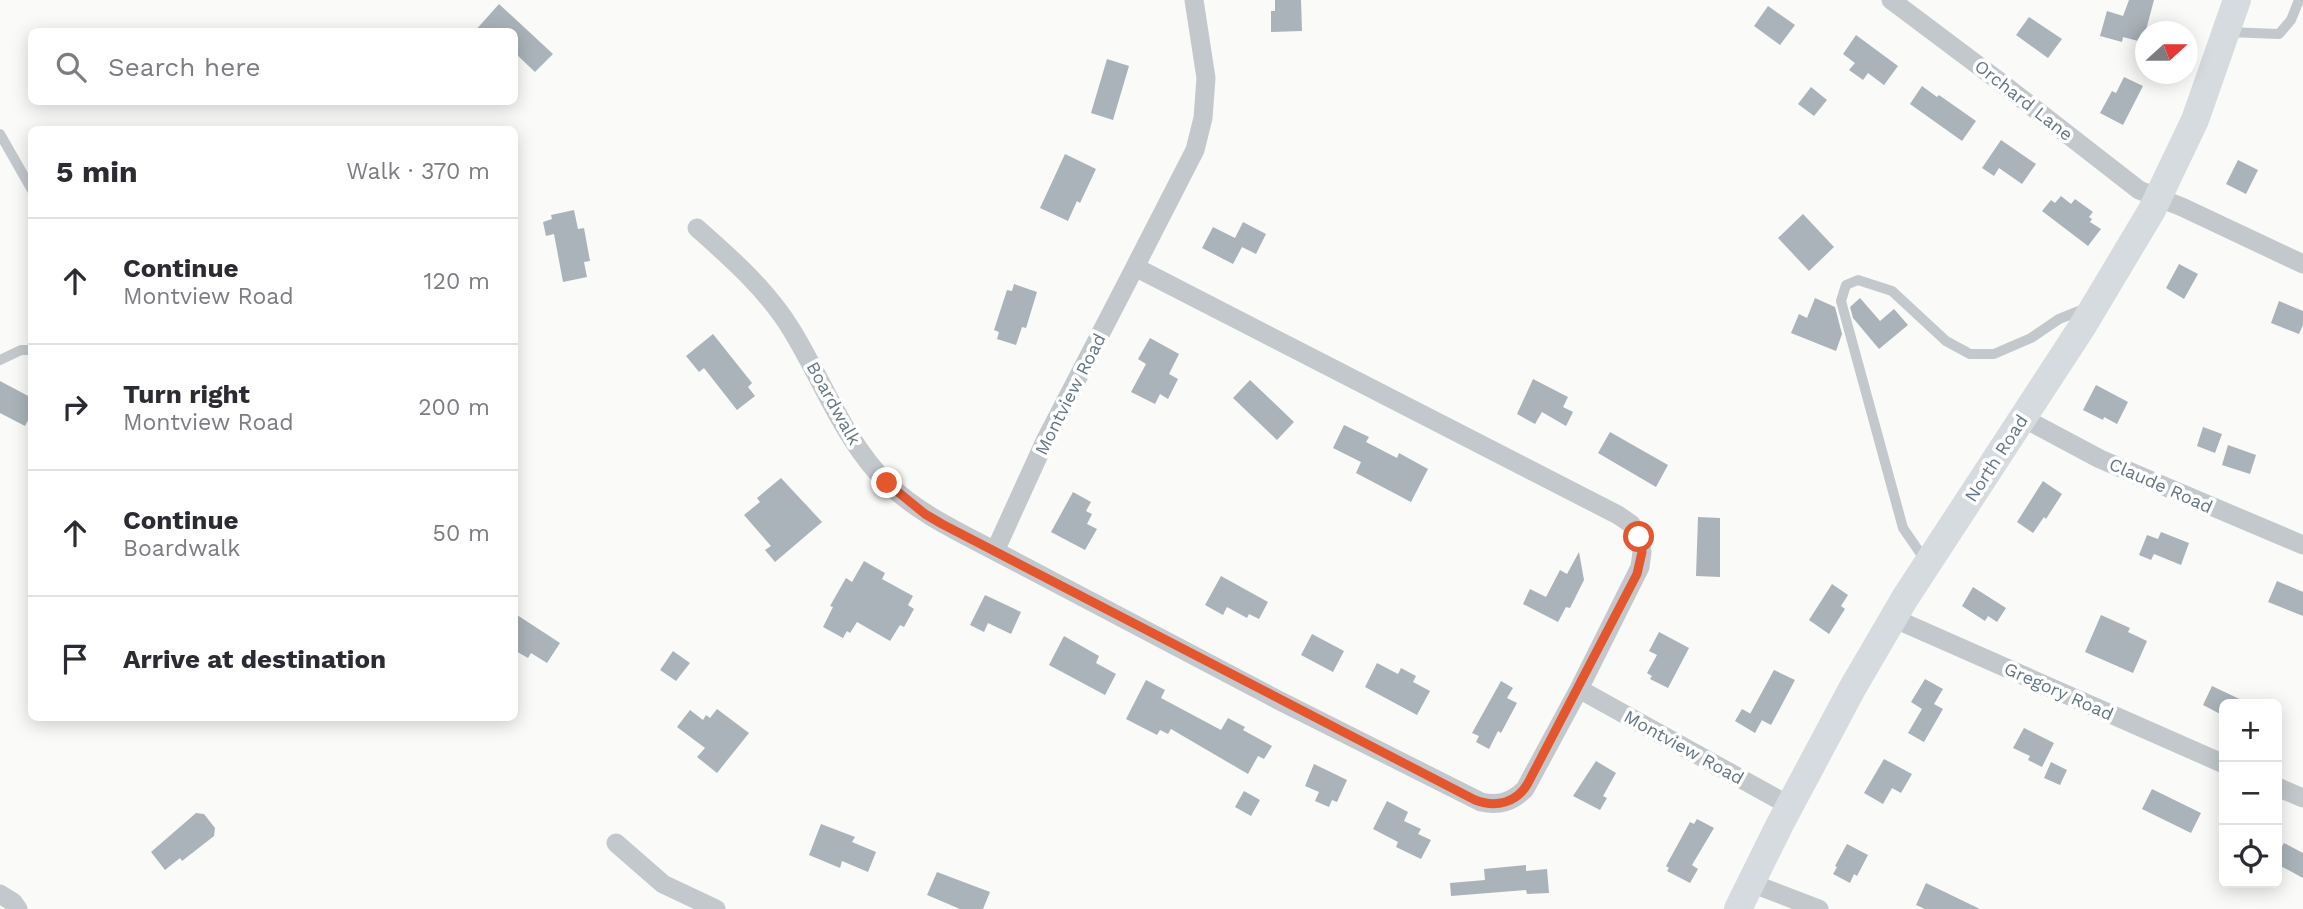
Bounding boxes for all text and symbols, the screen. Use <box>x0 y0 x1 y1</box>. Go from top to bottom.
north arrow <box>2135 21 2198 84</box>
search box <box>28 28 518 105</box>
icon: search <box>52 48 90 86</box>
text: Search here <box>108 52 260 82</box>
street label: Orchard Lane <box>1971 55 2077 145</box>
text: 5 min <box>56 154 138 189</box>
text: Walk · 370 m <box>346 158 490 185</box>
text: Continue <box>123 253 239 283</box>
icon: ahead <box>56 262 94 300</box>
text: 120 m <box>424 268 490 295</box>
text: Montview Road <box>123 283 294 310</box>
street label: Montview Road <box>1030 330 1110 458</box>
street label: Boardwalk <box>803 358 865 448</box>
text: Turn right <box>123 379 250 409</box>
icon: right <box>56 388 94 426</box>
text: 200 m <box>418 394 490 421</box>
text: Montview Road <box>123 409 294 436</box>
street label: North Road <box>1960 411 2032 505</box>
street label: Claude Road <box>2106 453 2216 517</box>
route end <box>871 467 902 498</box>
text: Continue <box>123 505 239 535</box>
icon: ahead <box>56 514 94 552</box>
text: 50 m <box>433 520 490 547</box>
route start <box>1623 521 1654 552</box>
text: Boardwalk <box>123 535 240 562</box>
icon: arrive <box>56 640 94 678</box>
text: Arrive at destination <box>123 644 386 674</box>
street label: Gregory Road <box>2001 658 2117 724</box>
map controls <box>2219 699 2282 888</box>
button: + <box>2219 699 2282 762</box>
street label: Montview Road <box>1620 705 1748 789</box>
button: − <box>2219 762 2282 825</box>
button: locate <box>2219 825 2282 888</box>

